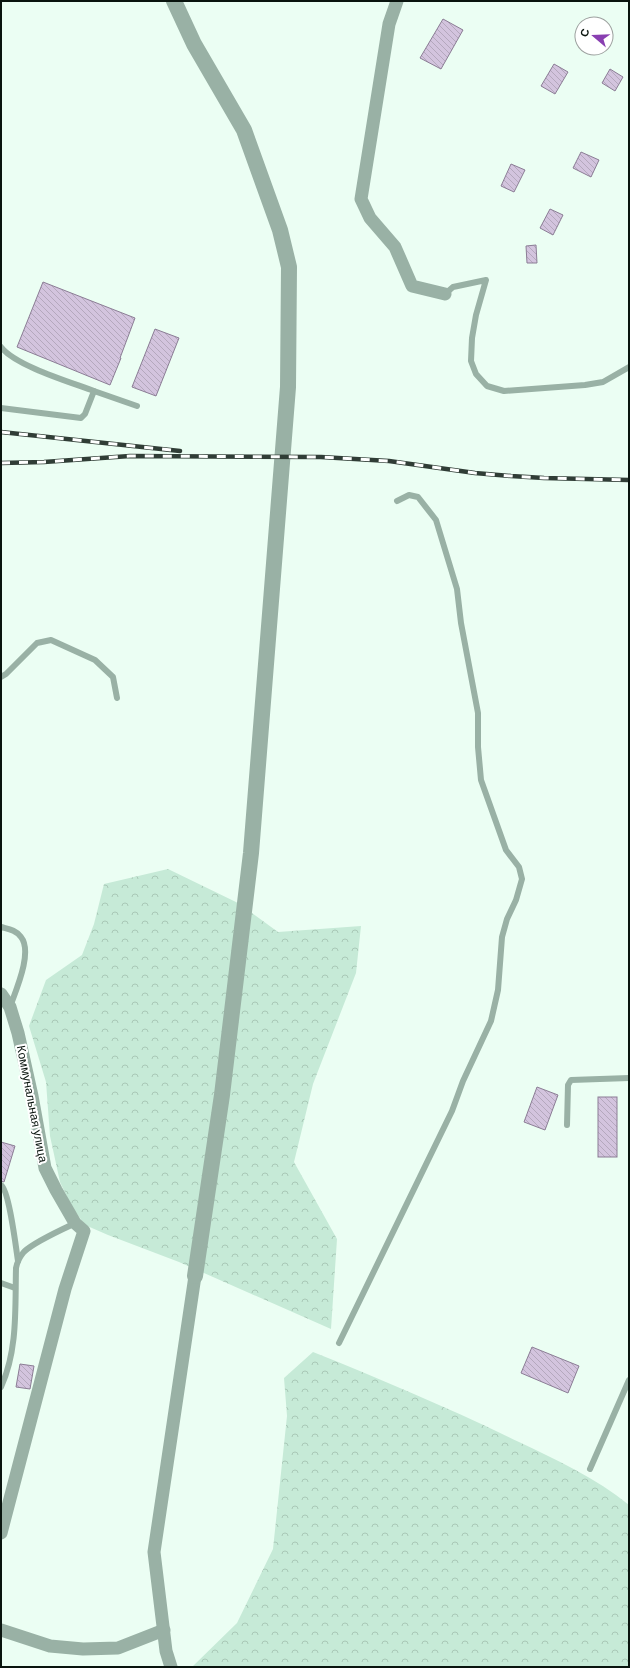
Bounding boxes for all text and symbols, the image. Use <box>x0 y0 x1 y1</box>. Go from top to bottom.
north arrow <box>574 16 614 56</box>
text: С <box>578 27 592 38</box>
street label: Коммунальная улица <box>14 1044 50 1164</box>

